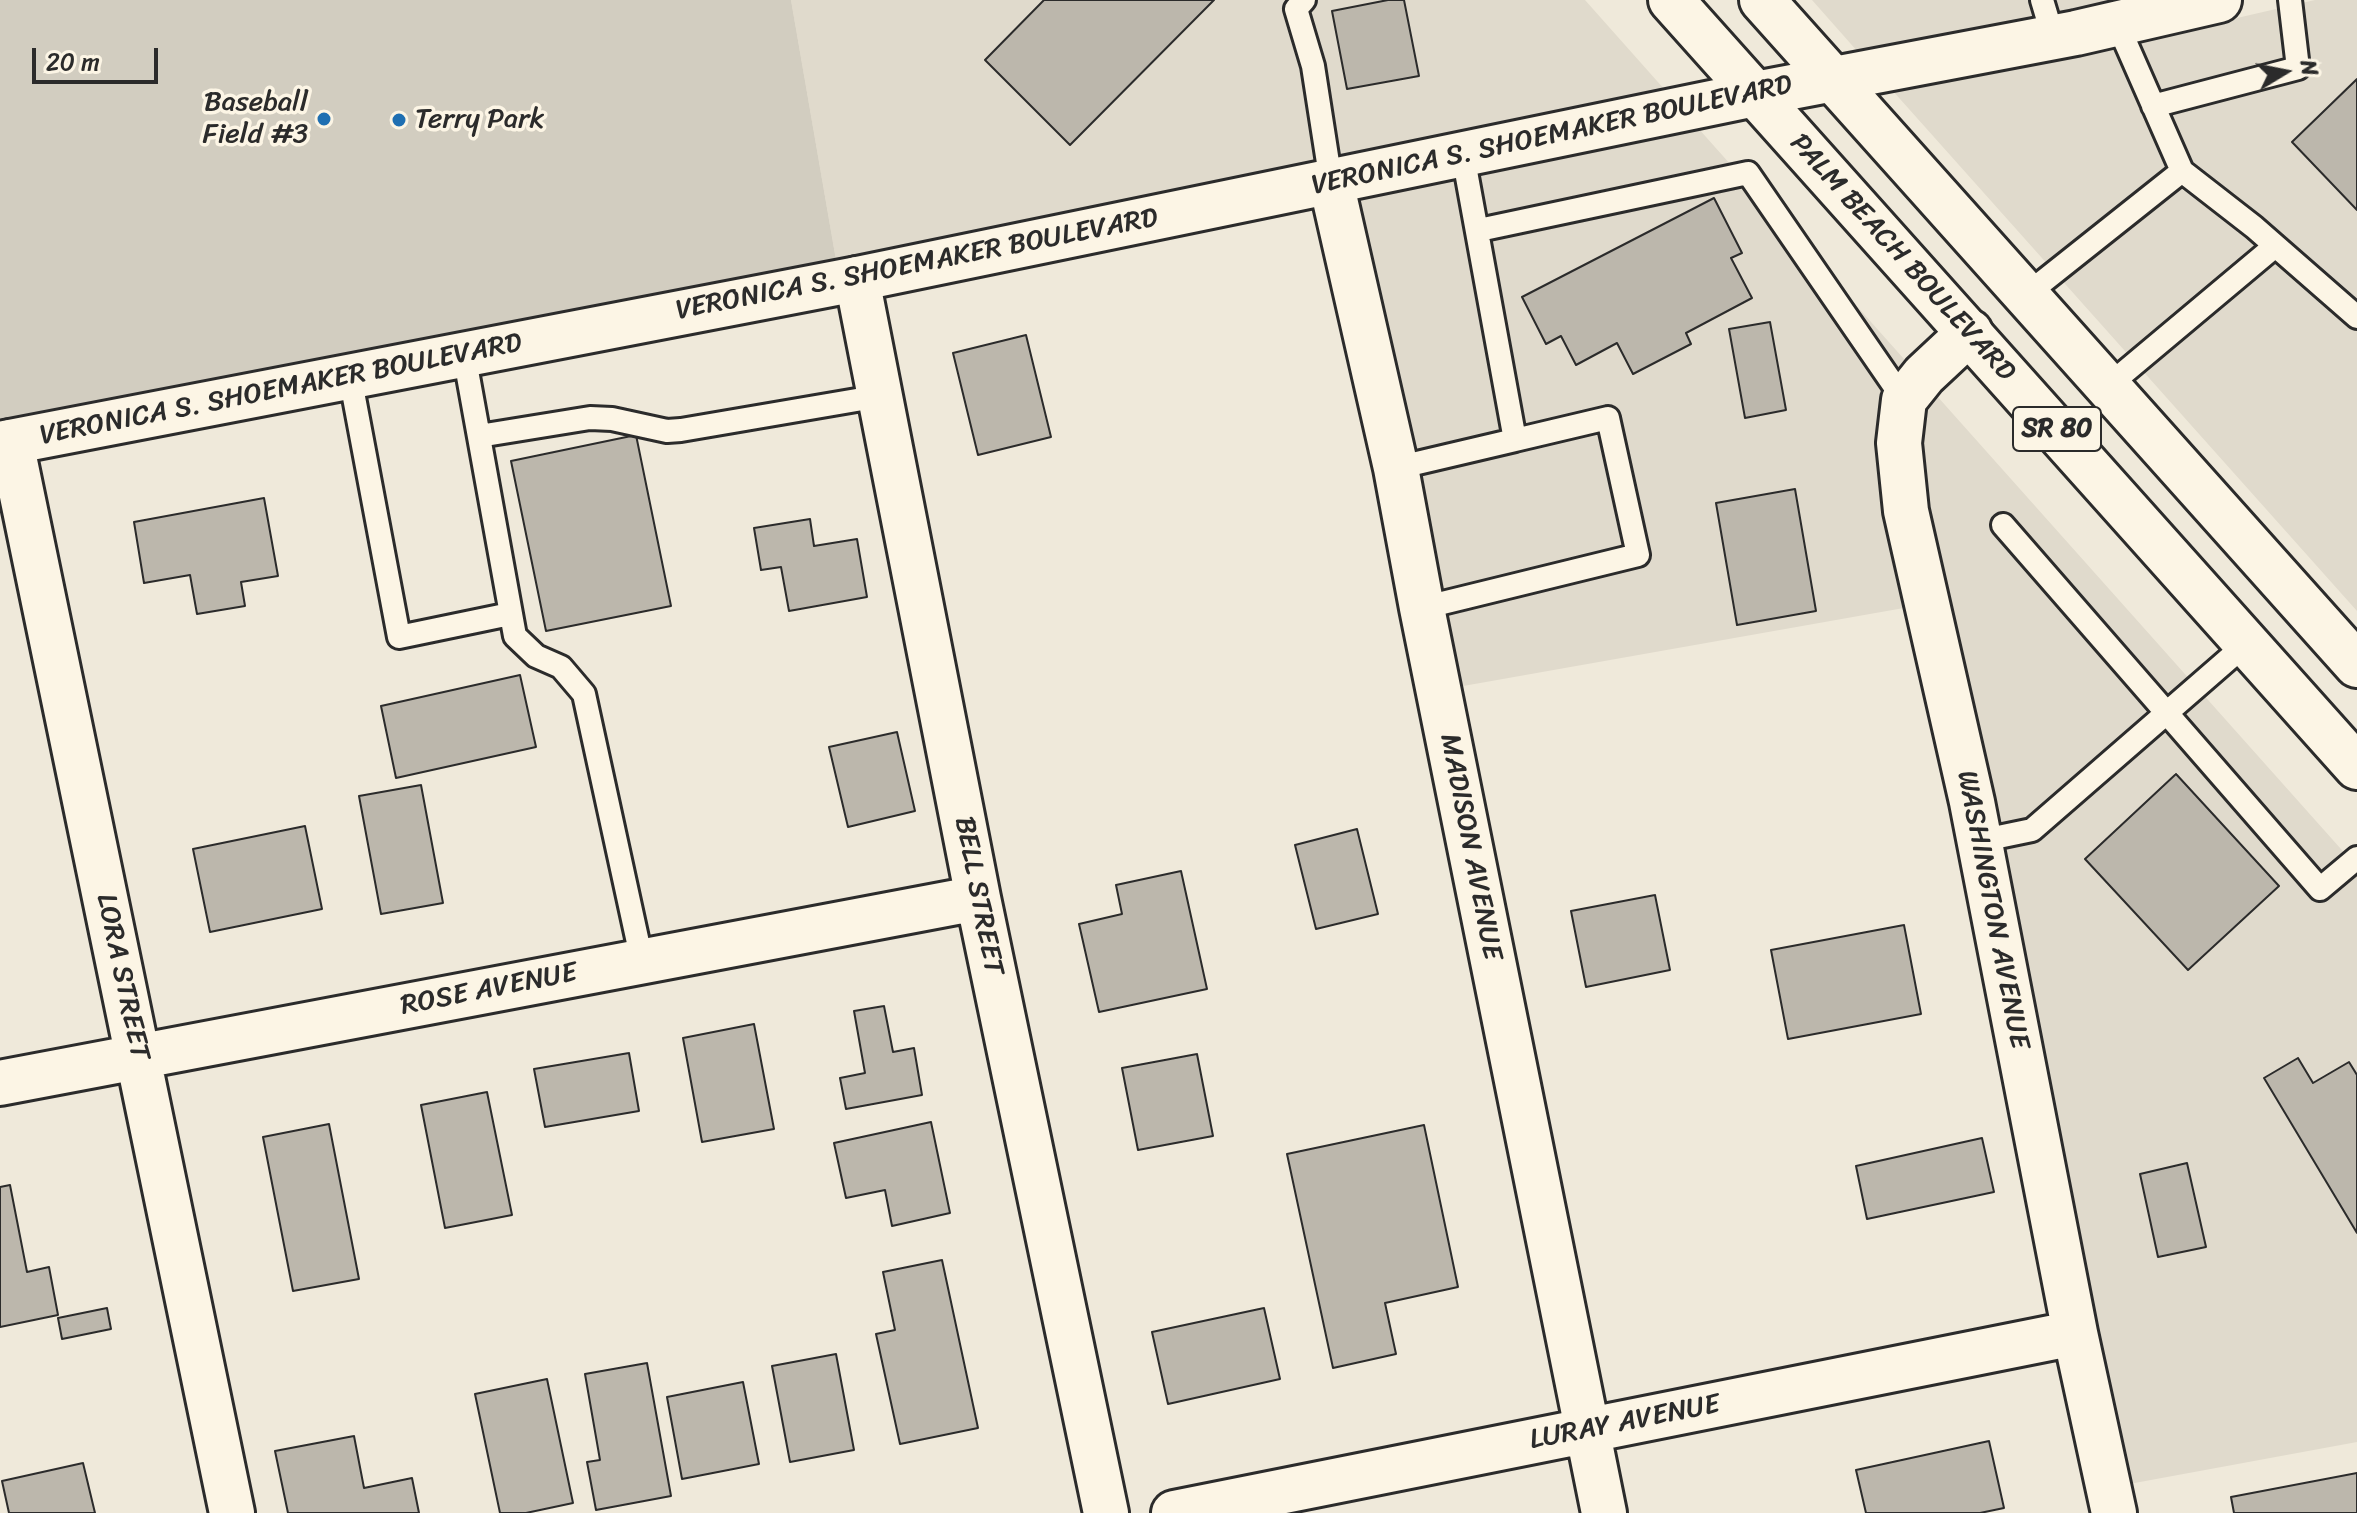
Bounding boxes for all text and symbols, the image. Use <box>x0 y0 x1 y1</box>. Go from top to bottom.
scale bar <box>36 32 162 82</box>
north arrow <box>2245 32 2325 112</box>
text: 20 m <box>46 41 100 83</box>
text: N <box>2289 57 2330 79</box>
street label: VERONICA S. SHOEMAKER BOULEVARD <box>1309 69 1795 203</box>
place label: Baseball Field #3 <box>202 86 308 152</box>
place label: Terry Park <box>415 103 544 137</box>
marker: Baseball Field #3 <box>315 110 333 128</box>
marker: Terry Park <box>390 111 408 129</box>
street label: PALM BEACH BOULEVARD <box>1782 127 2022 389</box>
street label: VERONICA S. SHOEMAKER BOULEVARD <box>673 202 1161 328</box>
street label: VERONICA S. SHOEMAKER BOULEVARD <box>37 327 525 453</box>
road number: SR 80 <box>2013 407 2101 451</box>
street label: MADISON AVENUE <box>1432 731 1508 963</box>
street label: WASHINGTON AVENUE <box>1949 768 2035 1052</box>
street label: BELL STREET <box>946 814 1010 978</box>
street label: LORA STREET <box>88 891 156 1063</box>
street label: ROSE AVENUE <box>398 956 580 1024</box>
street label: LURAY AVENUE <box>1527 1388 1723 1458</box>

